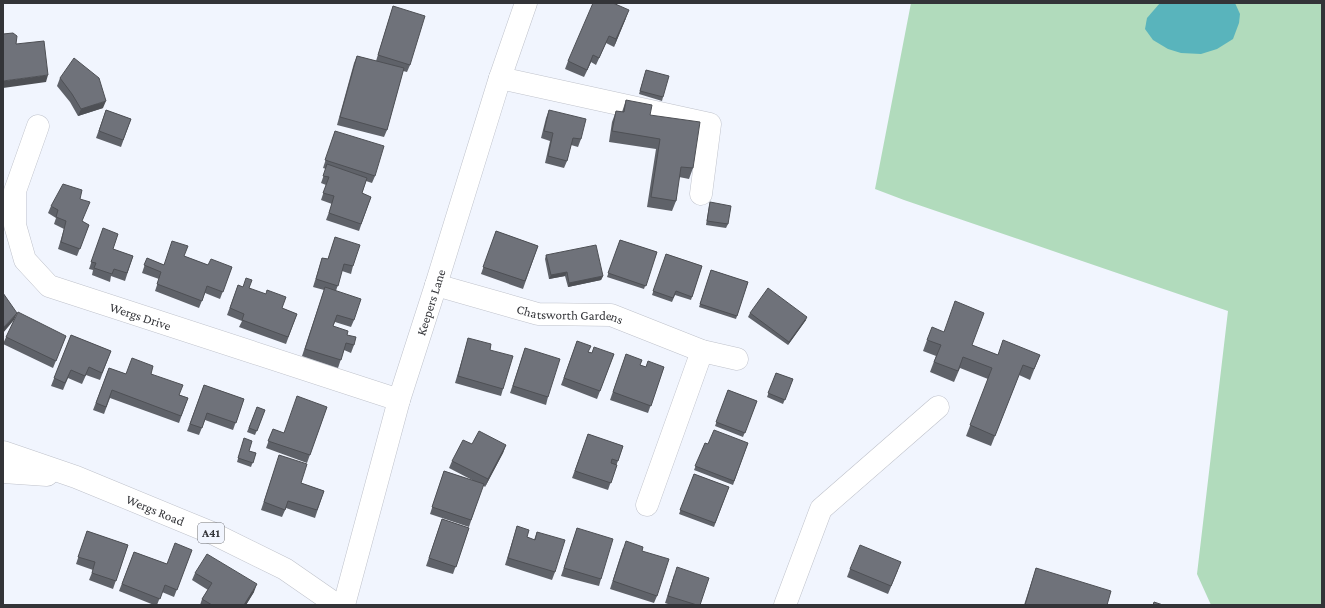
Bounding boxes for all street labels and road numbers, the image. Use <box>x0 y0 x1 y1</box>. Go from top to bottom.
street label: Keepers Lane <box>413 267 448 337</box>
street label: Wergs Drive <box>108 299 173 333</box>
street label: Chatsworth Gardens <box>515 301 626 327</box>
street label: Wergs Road <box>124 491 187 528</box>
road number: A41 <box>198 523 224 543</box>

